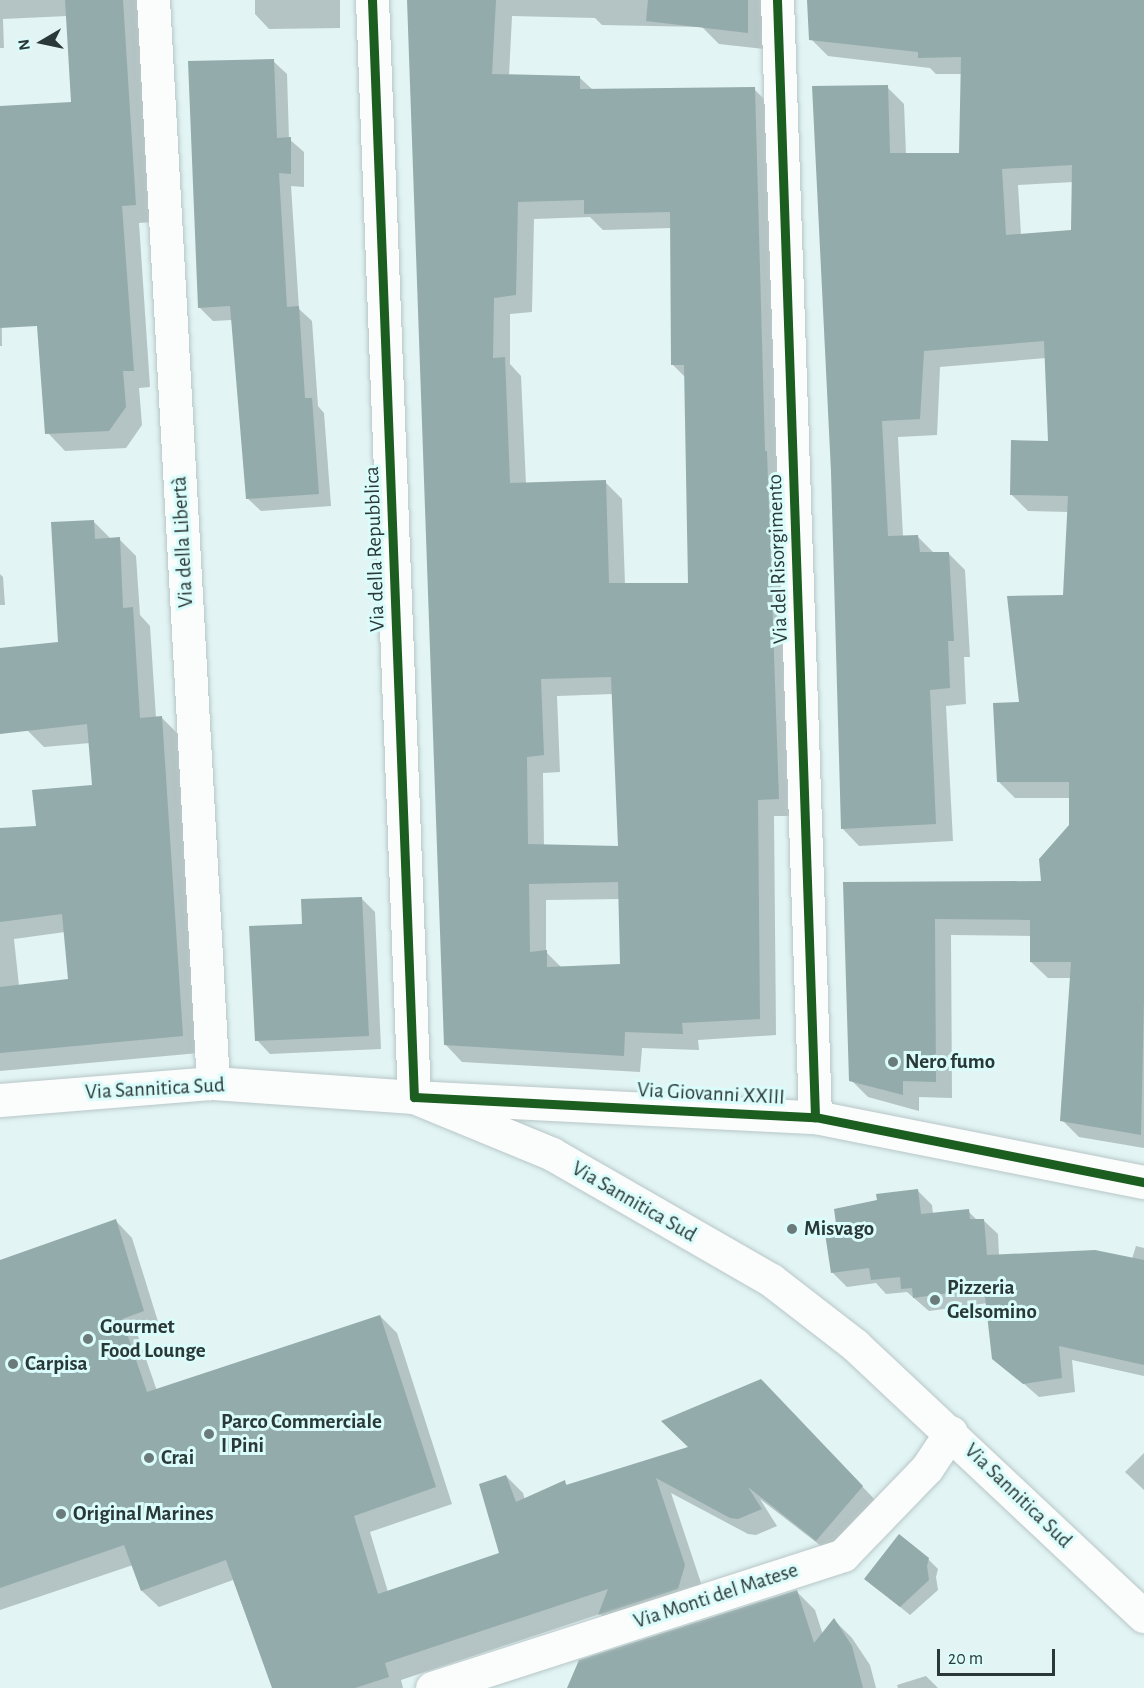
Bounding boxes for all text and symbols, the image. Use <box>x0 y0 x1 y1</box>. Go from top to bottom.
north arrow <box>12 12 72 72</box>
text: N <box>15 38 33 52</box>
street label: Via della Repubblica <box>360 466 390 632</box>
street label: Via del Risorgimento <box>762 474 794 644</box>
street label: Via della Libertà <box>167 476 199 608</box>
place label: Nero fumo <box>905 1049 995 1075</box>
marker: Nero fumo <box>886 1055 900 1069</box>
street label: Via Sannitica Sud <box>84 1073 226 1105</box>
street label: Via Giovanni XXIII <box>637 1078 785 1110</box>
street label: Via Sannitica Sud <box>567 1156 701 1248</box>
place label: Misvago <box>804 1216 874 1242</box>
marker: Misvago <box>785 1222 799 1236</box>
place label: Pizzeria Gelsomino <box>947 1275 1037 1325</box>
marker: Pizzeria Gelsomino <box>928 1293 942 1307</box>
place label: Gourmet Food Lounge <box>100 1314 206 1364</box>
marker: Gourmet Food Lounge <box>81 1332 95 1346</box>
place label: Carpisa <box>25 1351 88 1377</box>
marker: Carpisa <box>6 1357 20 1371</box>
place label: Parco Commerciale I Pini <box>221 1409 382 1459</box>
marker: Parco Commerciale I Pini <box>202 1427 216 1441</box>
street label: Via Sannitica Sud <box>959 1438 1077 1554</box>
place label: Crai <box>161 1445 194 1471</box>
marker: Crai <box>142 1451 156 1465</box>
place label: Original Marines <box>73 1501 213 1527</box>
marker: Original Marines <box>54 1507 68 1521</box>
street label: Via Monti del Matese <box>631 1558 801 1634</box>
scale bar <box>940 1637 1058 1675</box>
text: 20 m <box>948 1650 983 1668</box>

